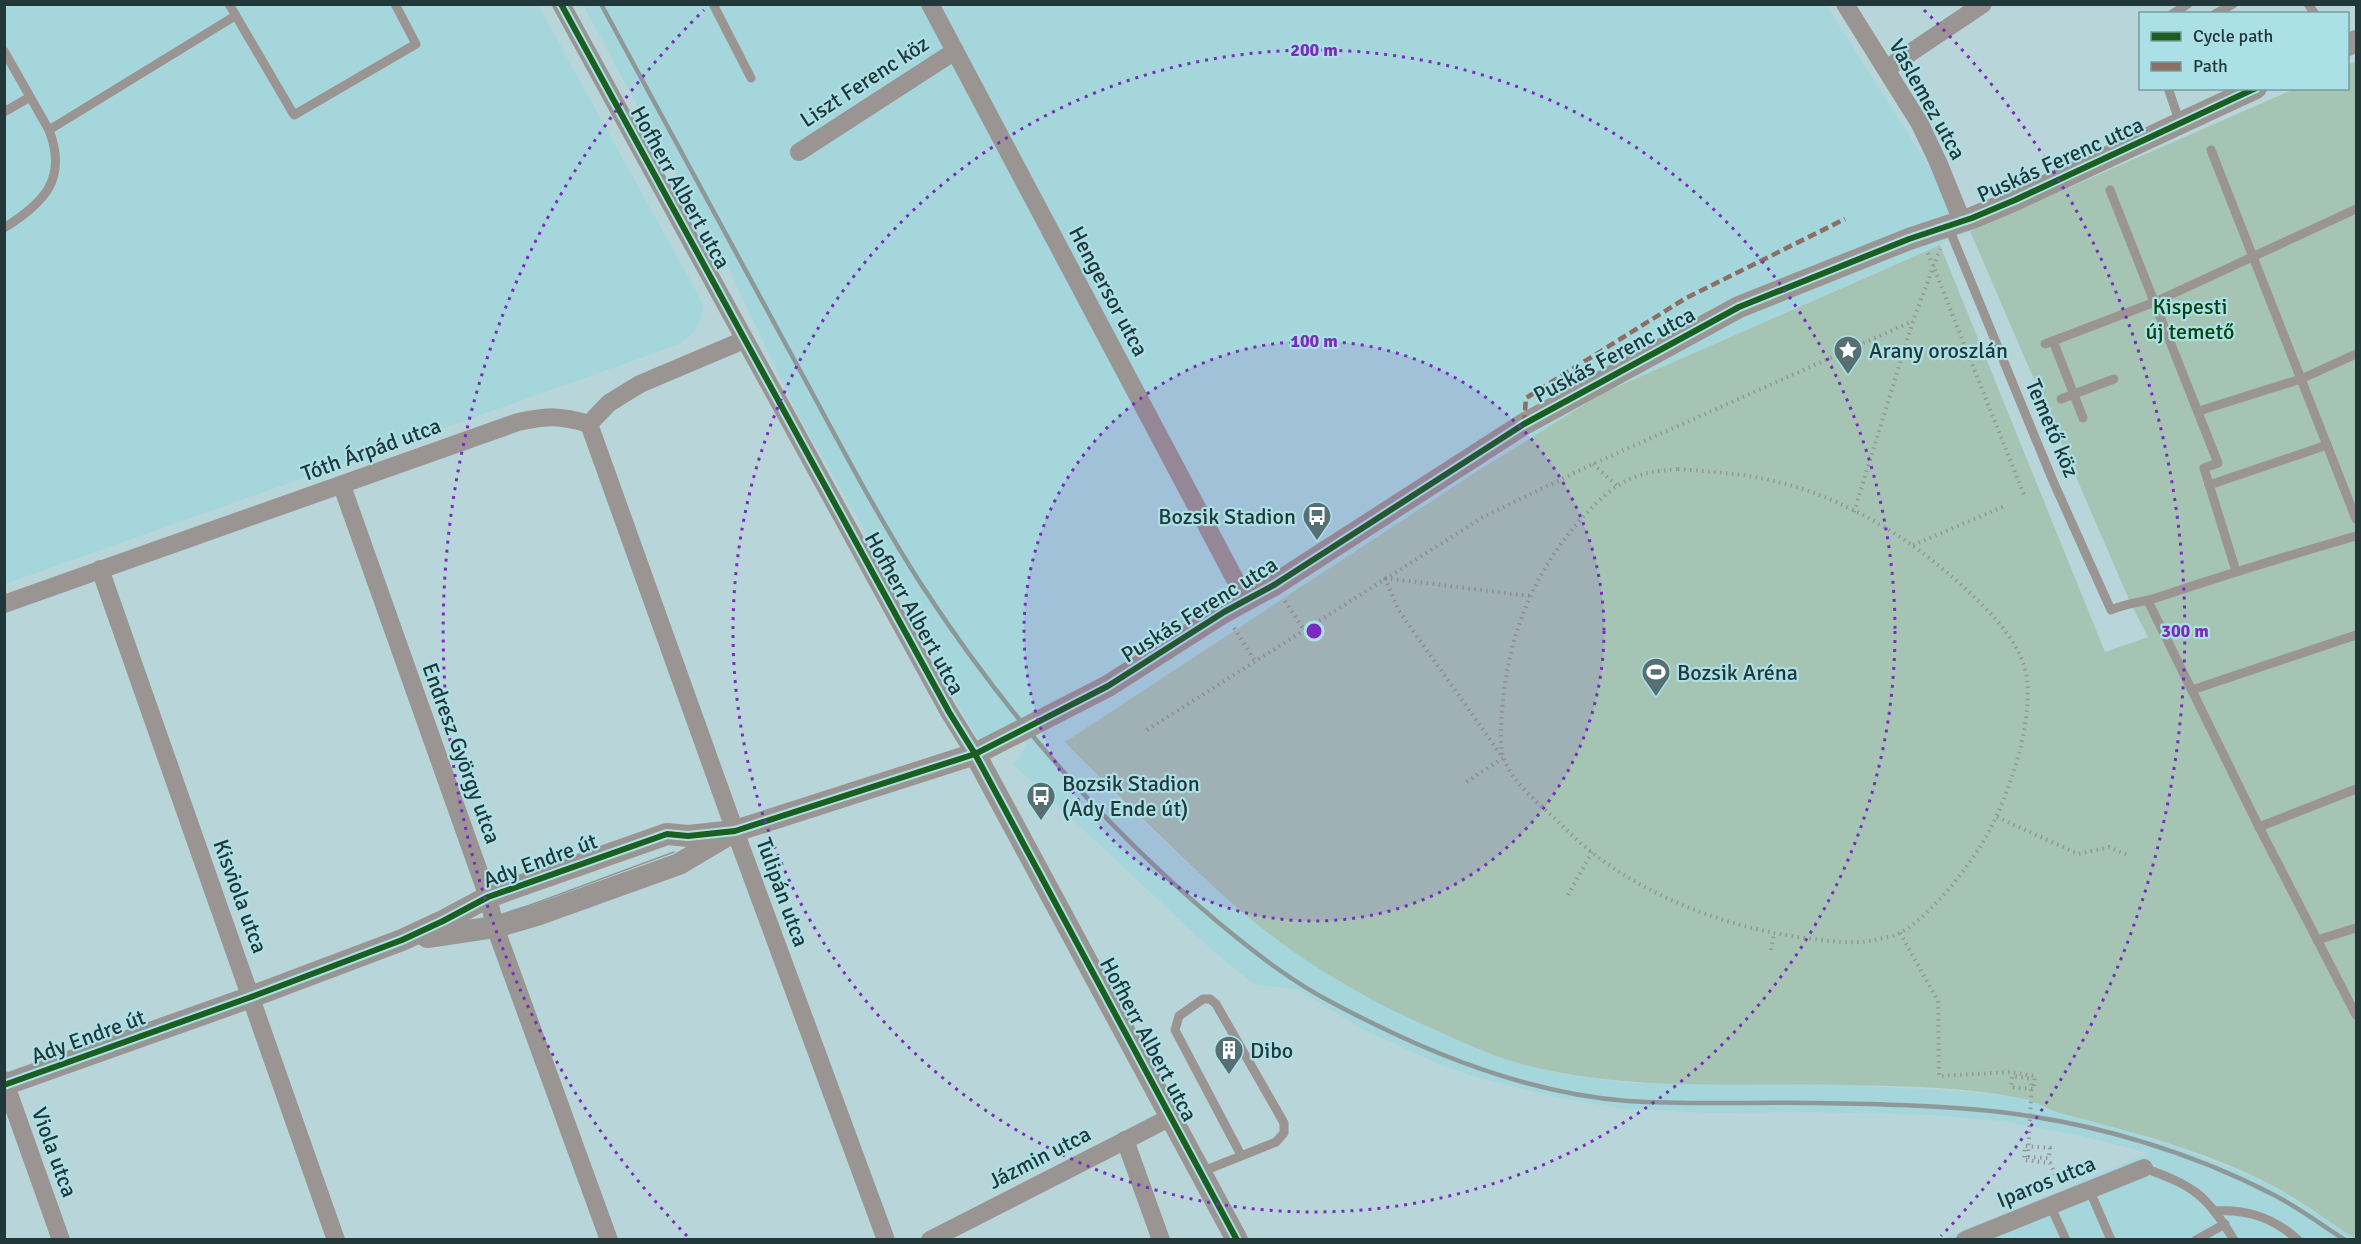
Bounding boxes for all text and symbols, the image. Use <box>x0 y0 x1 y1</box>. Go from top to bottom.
legend <box>2139 12 2349 90</box>
text: Cycle path <box>2193 25 2273 47</box>
street label: Liszt Ferenc köz <box>795 30 934 133</box>
street label: Vaslemez utca <box>1883 34 1972 164</box>
text: 200 m <box>1290 39 1338 61</box>
text: Path <box>2193 55 2228 77</box>
street label: Hofherr Albert utca <box>625 101 736 273</box>
street label: Puskás Ferenc utca <box>1973 111 2148 208</box>
street label: Hengersor utca <box>1063 221 1154 361</box>
park label: Kispesti új temető <box>2146 293 2234 345</box>
street label: Puskás Ferenc utca <box>1529 300 1700 408</box>
text: 100 m <box>1290 330 1338 352</box>
place icon: Arany oroszlán <box>1832 334 1864 376</box>
place label: Arany oroszlán <box>1869 337 2008 364</box>
street label: Temető köz <box>2020 375 2085 481</box>
street label: Tóth Árpád utca <box>298 412 445 487</box>
bus stop icon: Bozsik Stadion <box>1301 500 1333 542</box>
place label: Bozsik Stadion <box>1158 503 1296 530</box>
street label: Hofherr Albert utca <box>859 527 970 699</box>
street label: Puskás Ferenc utca <box>1116 550 1282 668</box>
text: 300 m <box>2161 620 2209 642</box>
centre of rings <box>1304 621 1324 641</box>
sports icon: Bozsik Aréna <box>1640 656 1672 698</box>
street label: Endresz György utca <box>416 659 507 847</box>
place label: Bozsik Aréna <box>1677 659 1798 686</box>
place label: Bozsik Stadion (Ady Ende út) <box>1062 770 1200 822</box>
bus stop icon: Bozsik Stadion (Ady Ende út) <box>1025 780 1057 822</box>
street label: Ady Endre út <box>479 827 601 894</box>
street label: Tulipán utca <box>750 834 815 950</box>
street label: Kisviola utca <box>207 835 274 957</box>
street label: Hofherr Albert utca <box>1094 953 1203 1126</box>
street label: Ady Endre út <box>27 1003 149 1070</box>
building icon: Dibo <box>1213 1034 1245 1076</box>
place label: Dibo <box>1250 1037 1293 1064</box>
street label: Viola utca <box>26 1104 83 1201</box>
street label: Jázmin utca <box>983 1120 1095 1195</box>
street label: Iparos utca <box>1993 1149 2099 1213</box>

